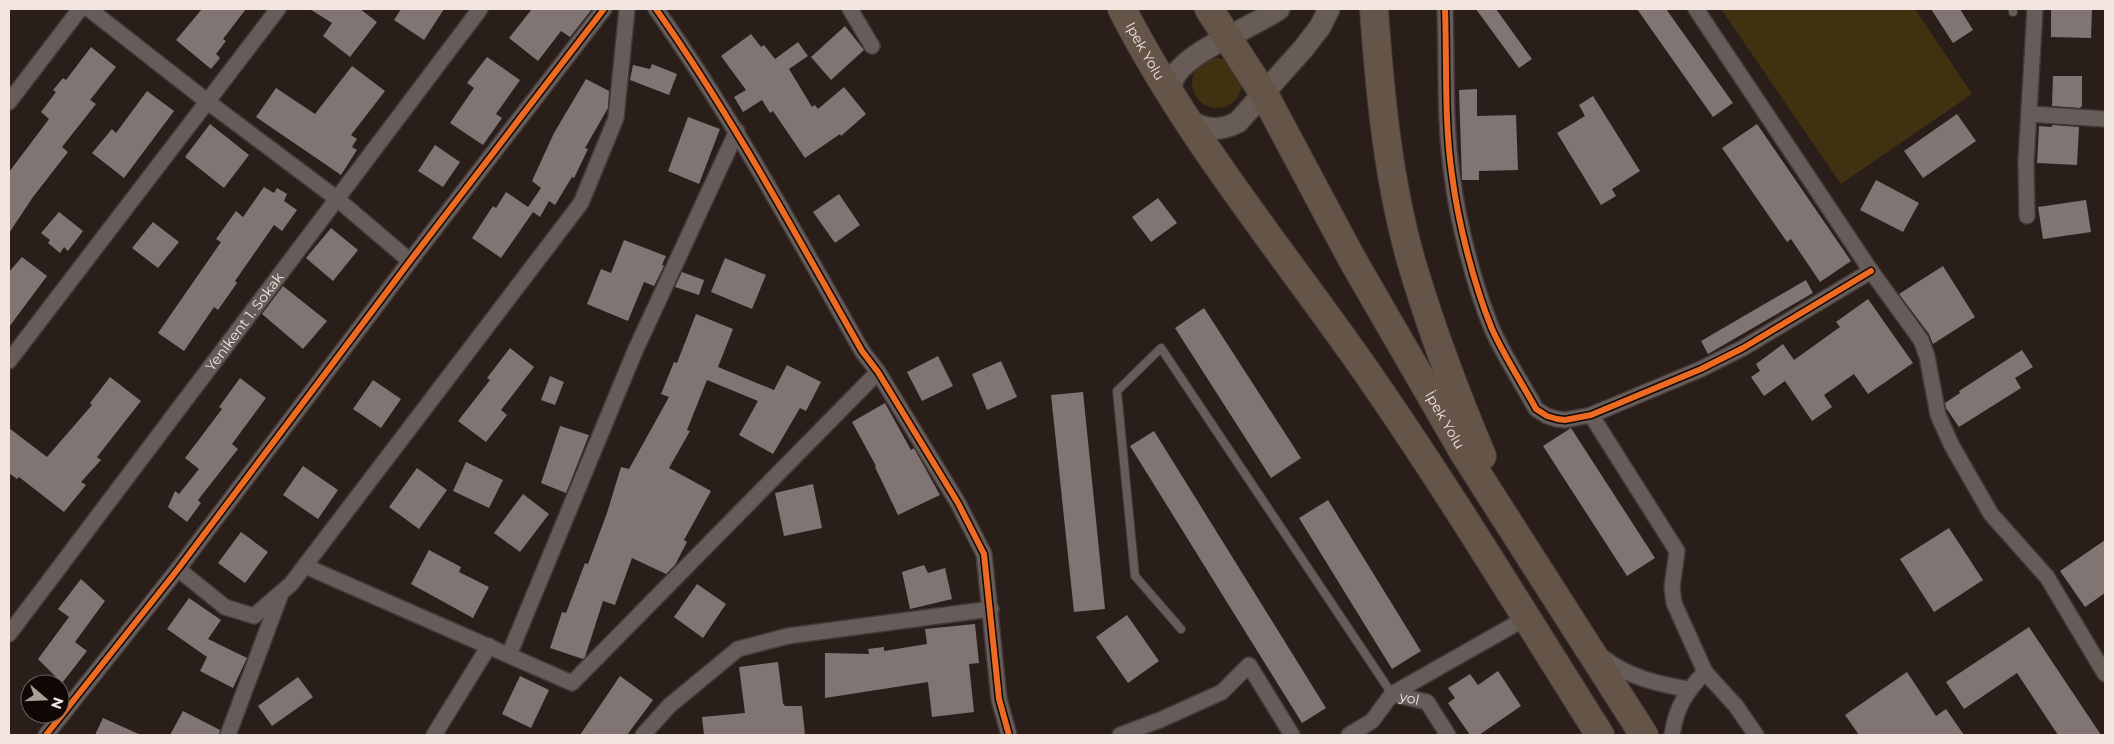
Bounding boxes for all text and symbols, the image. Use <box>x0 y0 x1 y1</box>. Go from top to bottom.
street label: Ipek Yolu <box>1121 19 1169 84</box>
street label: Yenikent 1. Sokak <box>201 268 288 375</box>
street label: İpek Yolu <box>1421 388 1469 452</box>
north arrow <box>20 674 70 724</box>
street label: yol <box>1397 687 1421 709</box>
text: N <box>47 695 68 712</box>

